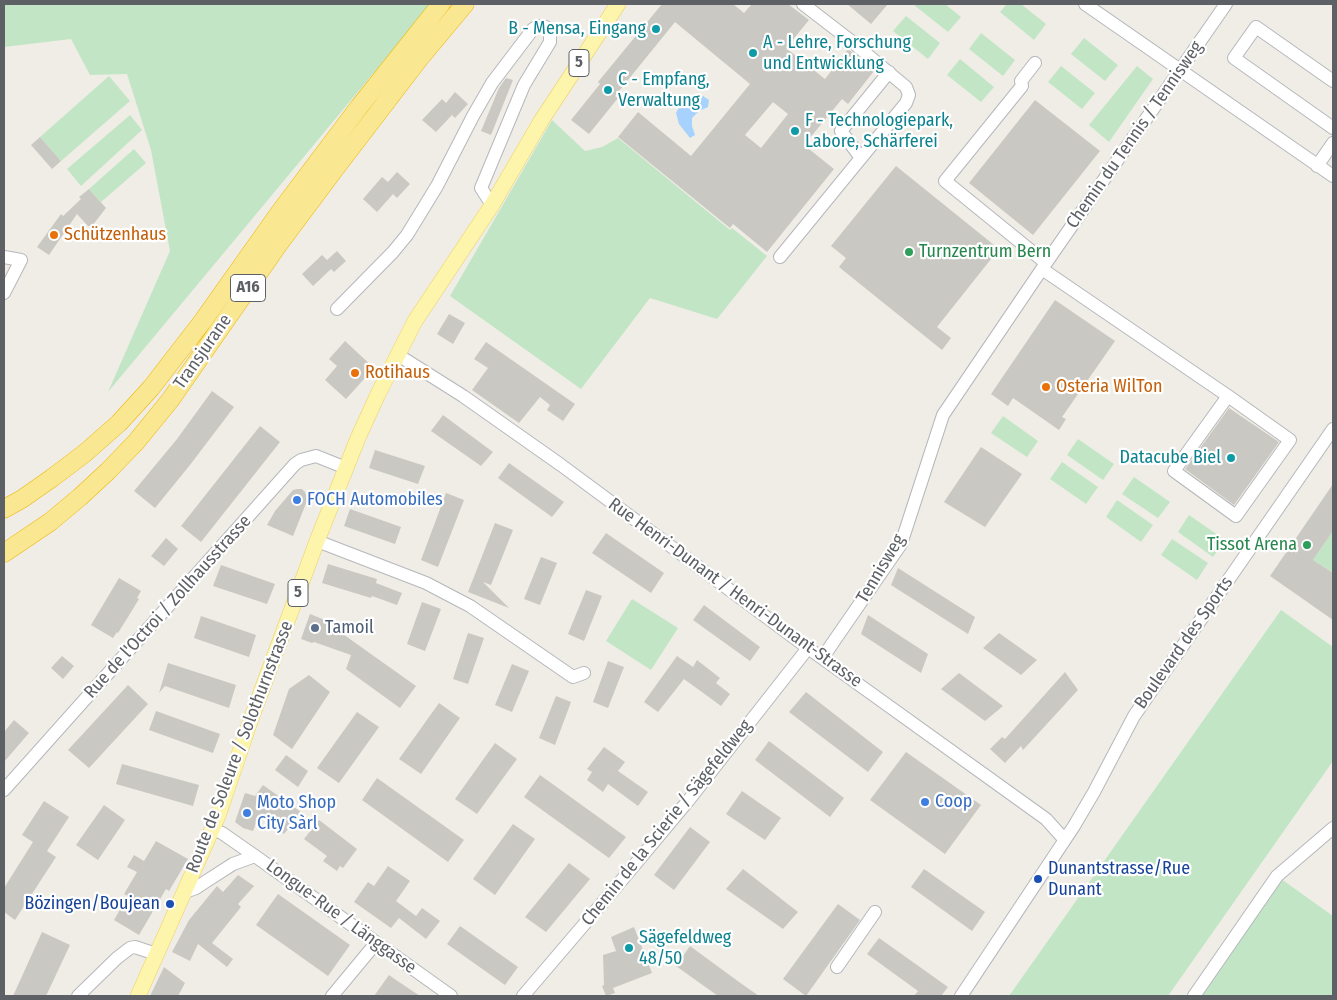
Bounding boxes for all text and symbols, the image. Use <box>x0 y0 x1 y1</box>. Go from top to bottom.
place label: B - Mensa, Eingang <box>508 18 646 40</box>
marker: B - Mensa, Eingang <box>650 23 662 35</box>
place label: A - Lehre, Forschung und Entwicklung <box>763 32 911 74</box>
street label: Chemin du Tennis / Tennisweg <box>1062 37 1208 233</box>
marker: A - Lehre, Forschung und Entwicklung <box>747 47 759 59</box>
road number: 5 <box>569 49 589 76</box>
place label: C - Empfang, Verwaltung <box>618 69 710 112</box>
marker: C - Empfang, Verwaltung <box>602 84 614 96</box>
place label: F - Technologiepark, Labore, Schärferei <box>805 110 953 152</box>
marker: F - Technologiepark, Labore, Schärferei <box>789 125 801 137</box>
place label: Schützenhaus <box>64 224 166 246</box>
marker: Schützenhaus <box>48 229 60 241</box>
place label: Turnzentrum Bern <box>919 241 1051 263</box>
marker: Turnzentrum Bern <box>903 246 915 258</box>
road number: A16 <box>230 274 266 302</box>
street label: Transjurane <box>169 310 237 394</box>
place label: Rotihaus <box>365 362 430 384</box>
marker: Rotihaus <box>349 367 361 379</box>
place label: Osteria WilTon <box>1056 376 1162 398</box>
marker: Osteria WilTon <box>1040 381 1052 393</box>
place label: Datacube Biel <box>1120 447 1221 469</box>
marker: Datacube Biel <box>1225 452 1237 464</box>
place label: FOCH Automobiles <box>307 489 443 511</box>
marker: FOCH Automobiles <box>291 494 303 506</box>
street label: Rue Henri-Dunant / Henri-Dunant-Strasse <box>604 494 866 692</box>
street label: Rue de l'Octroi / Zollhausstrasse <box>80 511 256 703</box>
street label: Tennisweg <box>852 531 910 607</box>
place label: Tissot Arena <box>1207 534 1297 556</box>
marker: Tissot Arena <box>1301 539 1313 551</box>
street label: Boulevard des Sports <box>1130 573 1238 713</box>
road number: 5 <box>288 580 308 606</box>
place label: Tamoil <box>325 617 374 639</box>
street label: Route de Soleure / Solothurnstrasse <box>182 618 298 876</box>
marker: Tamoil <box>309 622 321 634</box>
street label: Chemin de la Scierie / Sägefeldweg <box>577 716 757 930</box>
place label: Coop <box>935 791 972 813</box>
place label: Moto Shop City Sàrl <box>257 792 336 834</box>
marker: Coop <box>919 796 931 808</box>
marker: Moto Shop City Sàrl <box>241 807 253 819</box>
street label: Longue-Rue / Länggasse <box>262 855 420 979</box>
place label: Dunantstrasse/Rue Dunant <box>1048 858 1190 901</box>
marker: Dunantstrasse/Rue Dunant <box>1032 873 1044 885</box>
place label: Bözingen/Boujean <box>24 893 160 915</box>
marker: Bözingen/Boujean <box>164 898 176 910</box>
place label: Sägefeldweg 48/50 <box>639 927 731 970</box>
marker: Sägefeldweg 48/50 <box>623 942 635 954</box>

